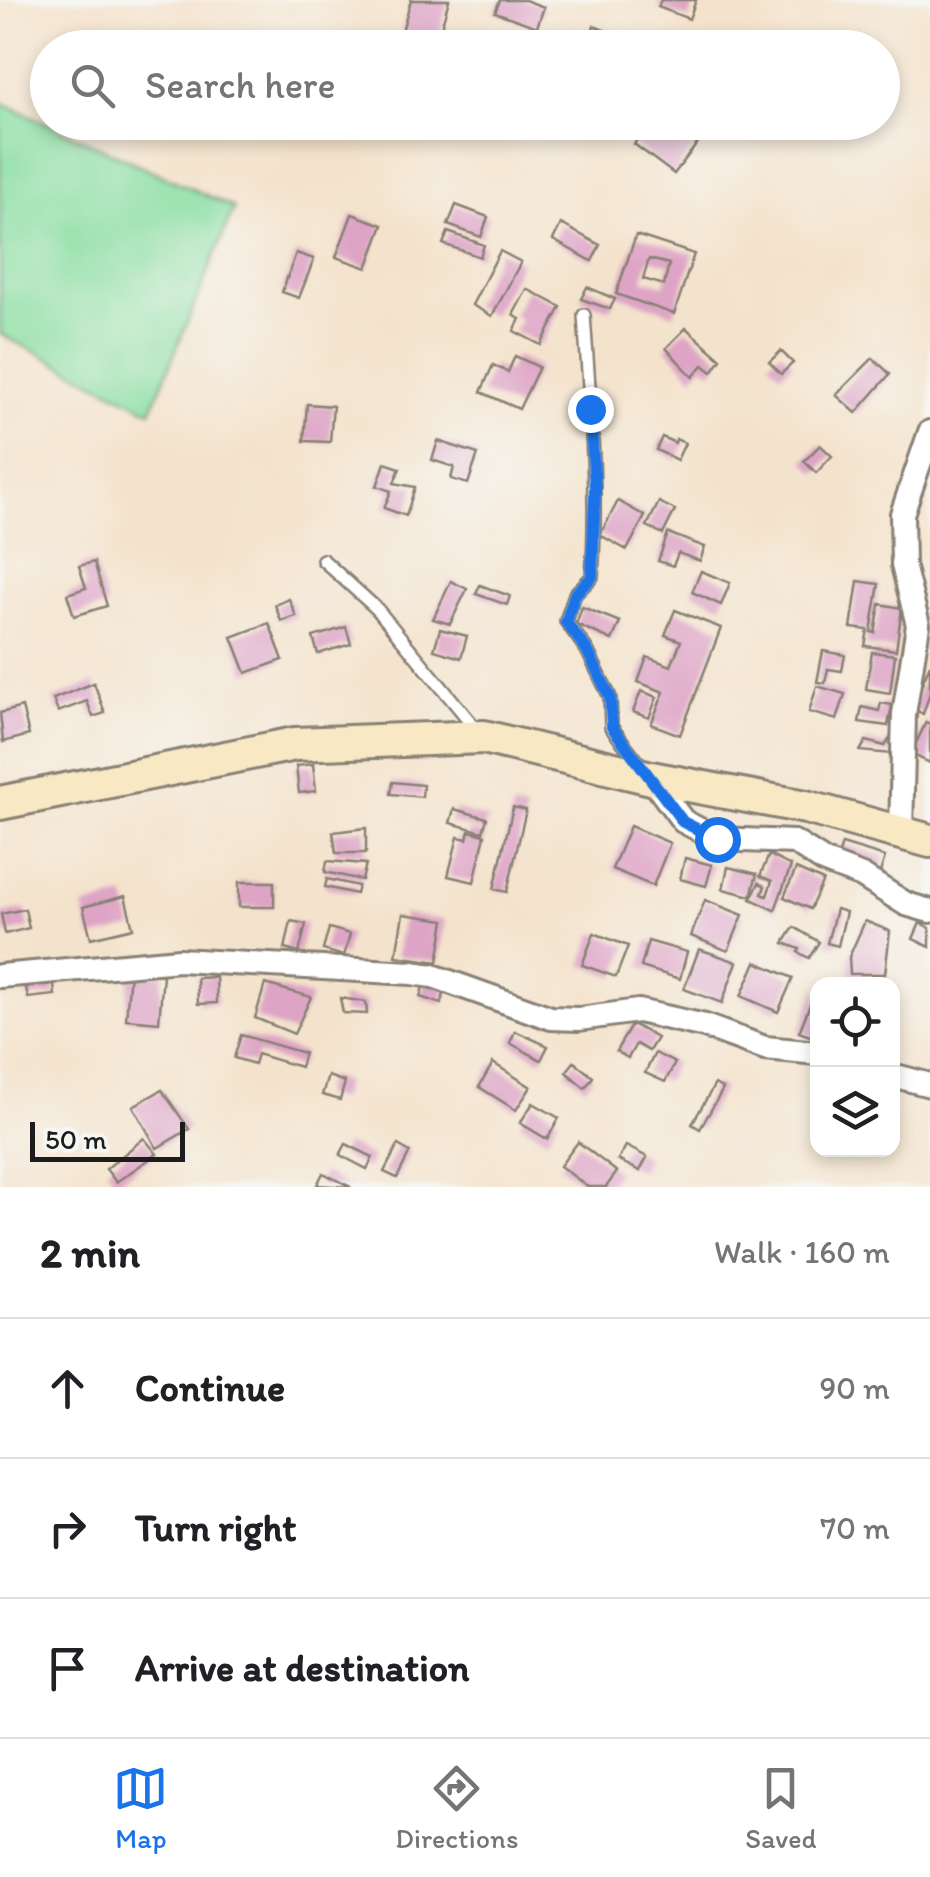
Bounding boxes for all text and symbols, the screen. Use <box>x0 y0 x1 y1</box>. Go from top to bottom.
search box <box>30 30 900 140</box>
icon: search <box>65 58 120 113</box>
text: Search here <box>145 62 336 108</box>
route end <box>568 387 614 433</box>
route start <box>695 817 741 863</box>
map controls <box>810 977 900 1157</box>
button: locate <box>810 977 900 1067</box>
button: layers <box>810 1067 900 1157</box>
scale bar <box>30 1117 185 1162</box>
text: 50 m <box>45 1122 107 1156</box>
text: 2 min <box>40 1227 140 1278</box>
text: Walk · 160 m <box>714 1233 890 1271</box>
icon: ahead <box>40 1361 95 1416</box>
text: Continue <box>135 1365 285 1411</box>
text: 90 m <box>819 1369 890 1407</box>
icon: right <box>40 1501 95 1556</box>
text: Turn right <box>135 1505 297 1551</box>
text: 70 m <box>820 1509 890 1547</box>
icon: arrive <box>40 1641 95 1696</box>
text: Arrive at destination <box>135 1645 470 1691</box>
tab: Map <box>113 1761 168 1855</box>
tab: Directions <box>395 1761 518 1855</box>
tab: Saved <box>745 1761 817 1855</box>

